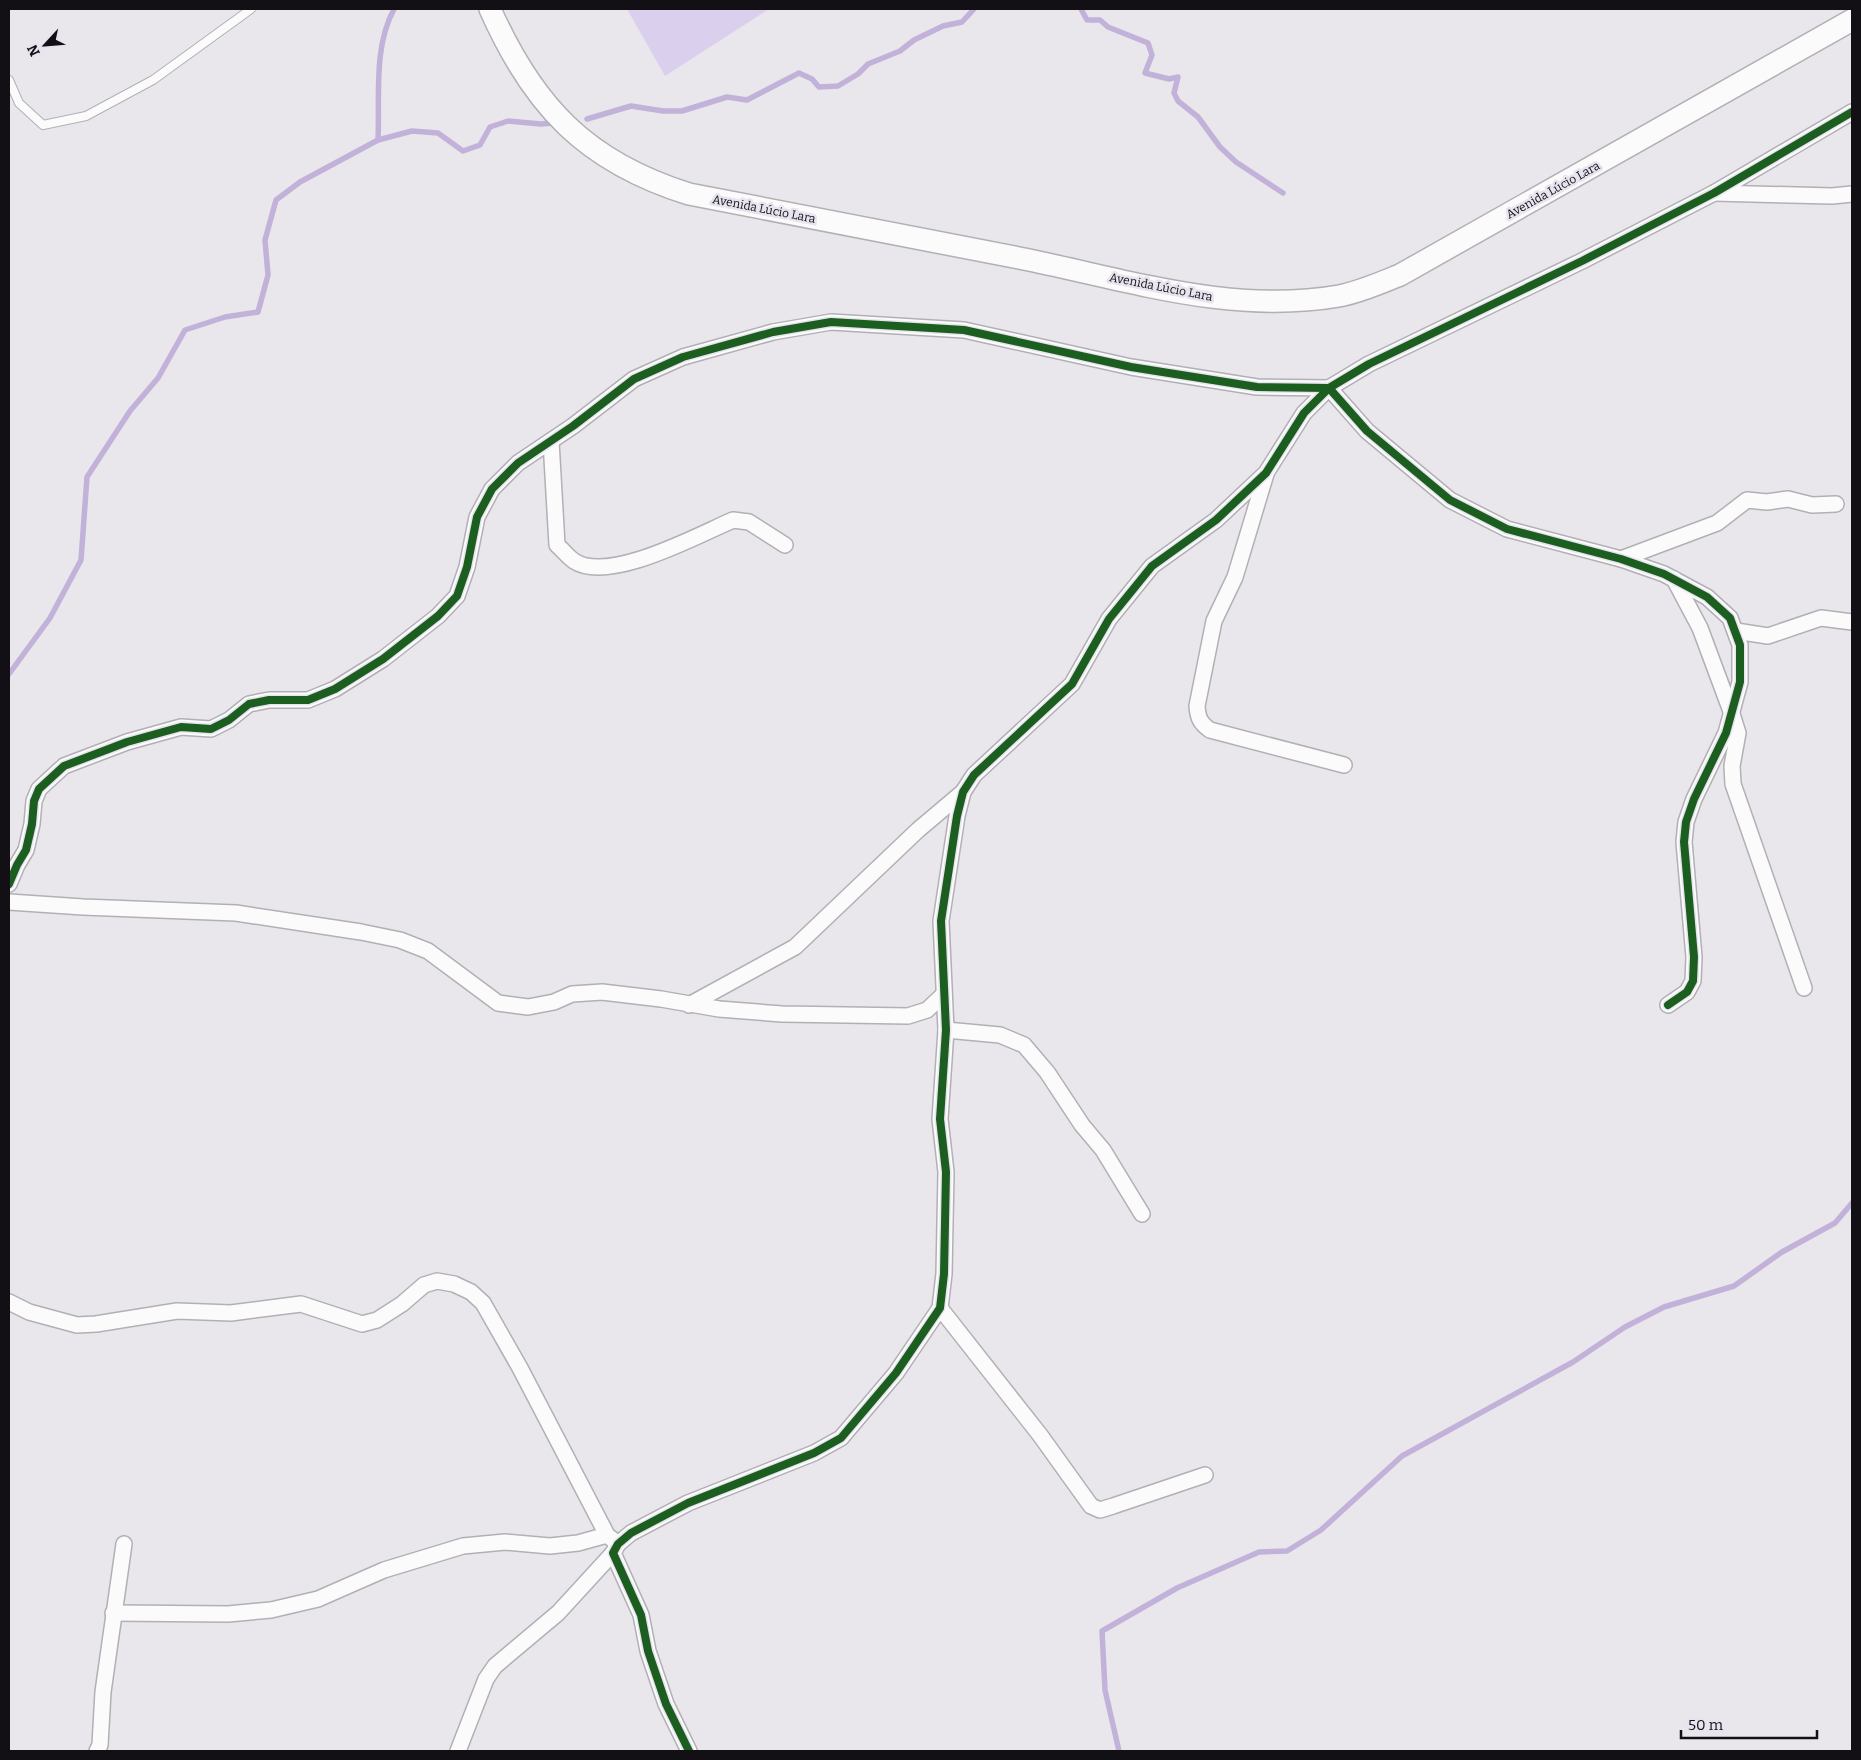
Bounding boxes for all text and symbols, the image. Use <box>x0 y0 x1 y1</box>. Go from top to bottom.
north arrow <box>20 20 70 70</box>
text: N <box>24 42 44 59</box>
street label: Avenida Lúcio Lara <box>1504 158 1603 222</box>
street label: Avenida Lúcio Lara <box>711 192 817 226</box>
street label: Avenida Lúcio Lara <box>1108 270 1214 304</box>
scale bar <box>1681 1708 1817 1740</box>
text: 50 m <box>1688 1716 1724 1734</box>

